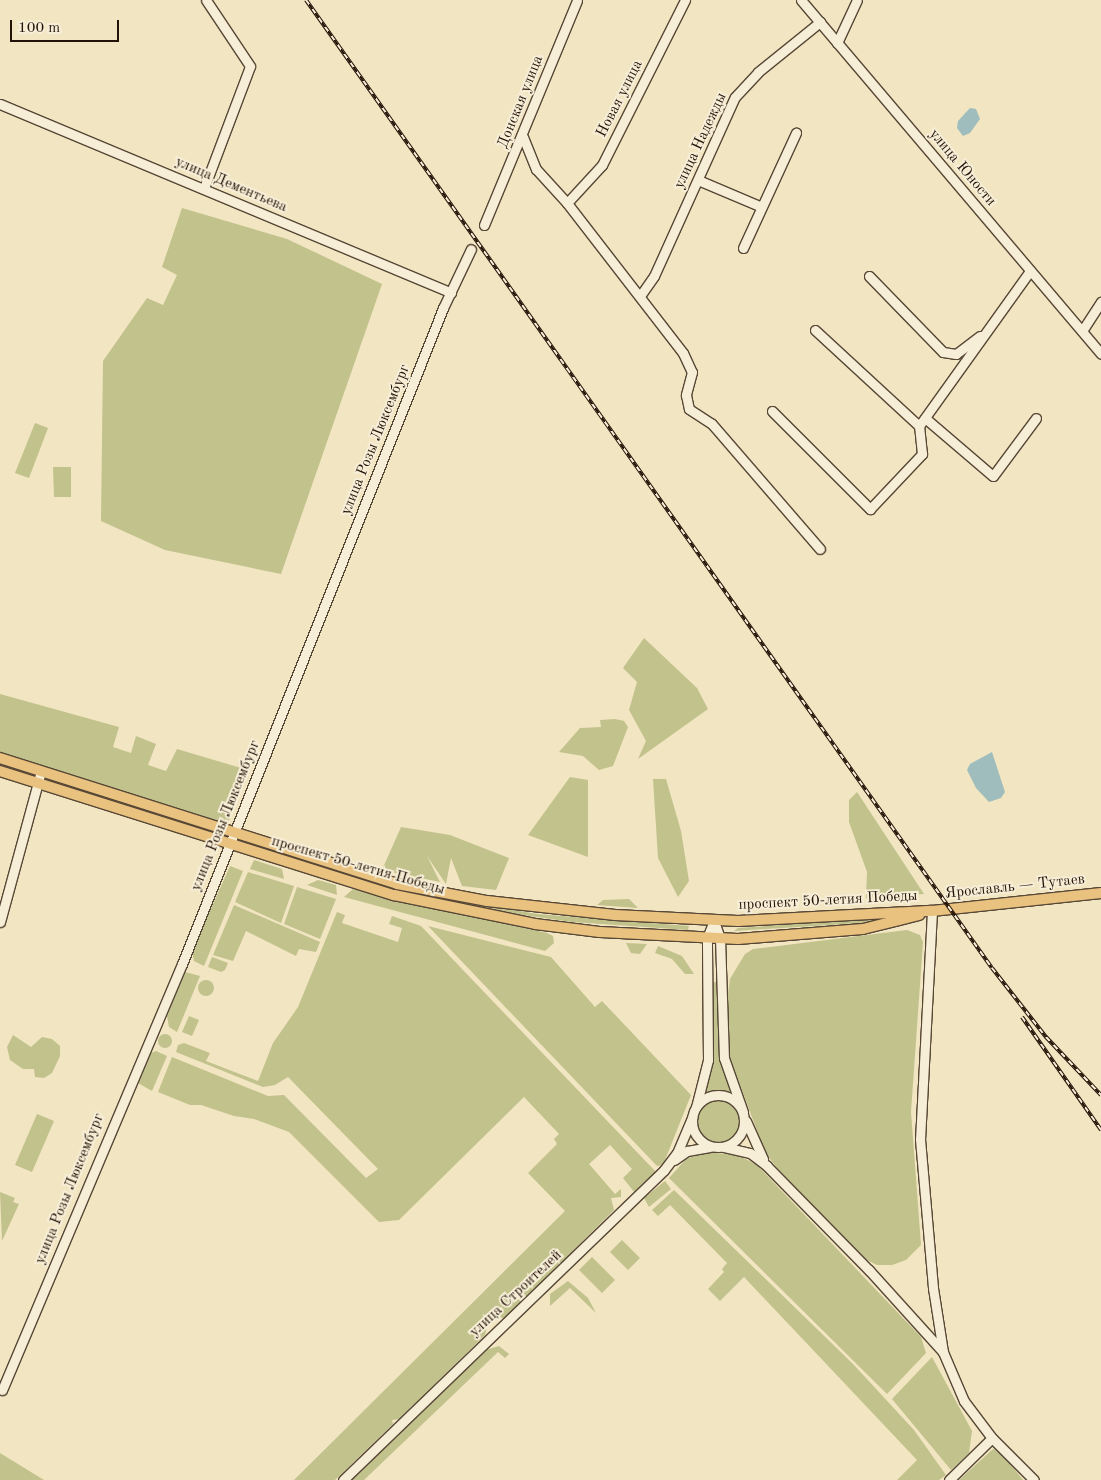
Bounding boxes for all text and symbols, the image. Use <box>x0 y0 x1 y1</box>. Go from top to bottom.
scale bar <box>12 10 121 42</box>
text: 100 m <box>18 21 60 36</box>
street label: Донская улица <box>494 53 548 151</box>
street label: Новая улица <box>593 57 647 141</box>
street label: улица Надежды <box>671 90 731 192</box>
street label: улица Юности <box>925 126 999 210</box>
street label: улица Дементьева <box>172 153 290 217</box>
street label: улица Розы Люксембург <box>338 362 414 518</box>
street label: улица Розы Люксембург <box>188 738 264 894</box>
street label: проспект 50-летия Победы <box>269 833 447 899</box>
street label: Ярославль — Тутаев <box>944 871 1086 903</box>
street label: проспект 50-летия Победы <box>738 887 918 915</box>
street label: улица Розы Люксембург <box>32 1111 108 1267</box>
street label: улица Строителей <box>466 1247 566 1341</box>

